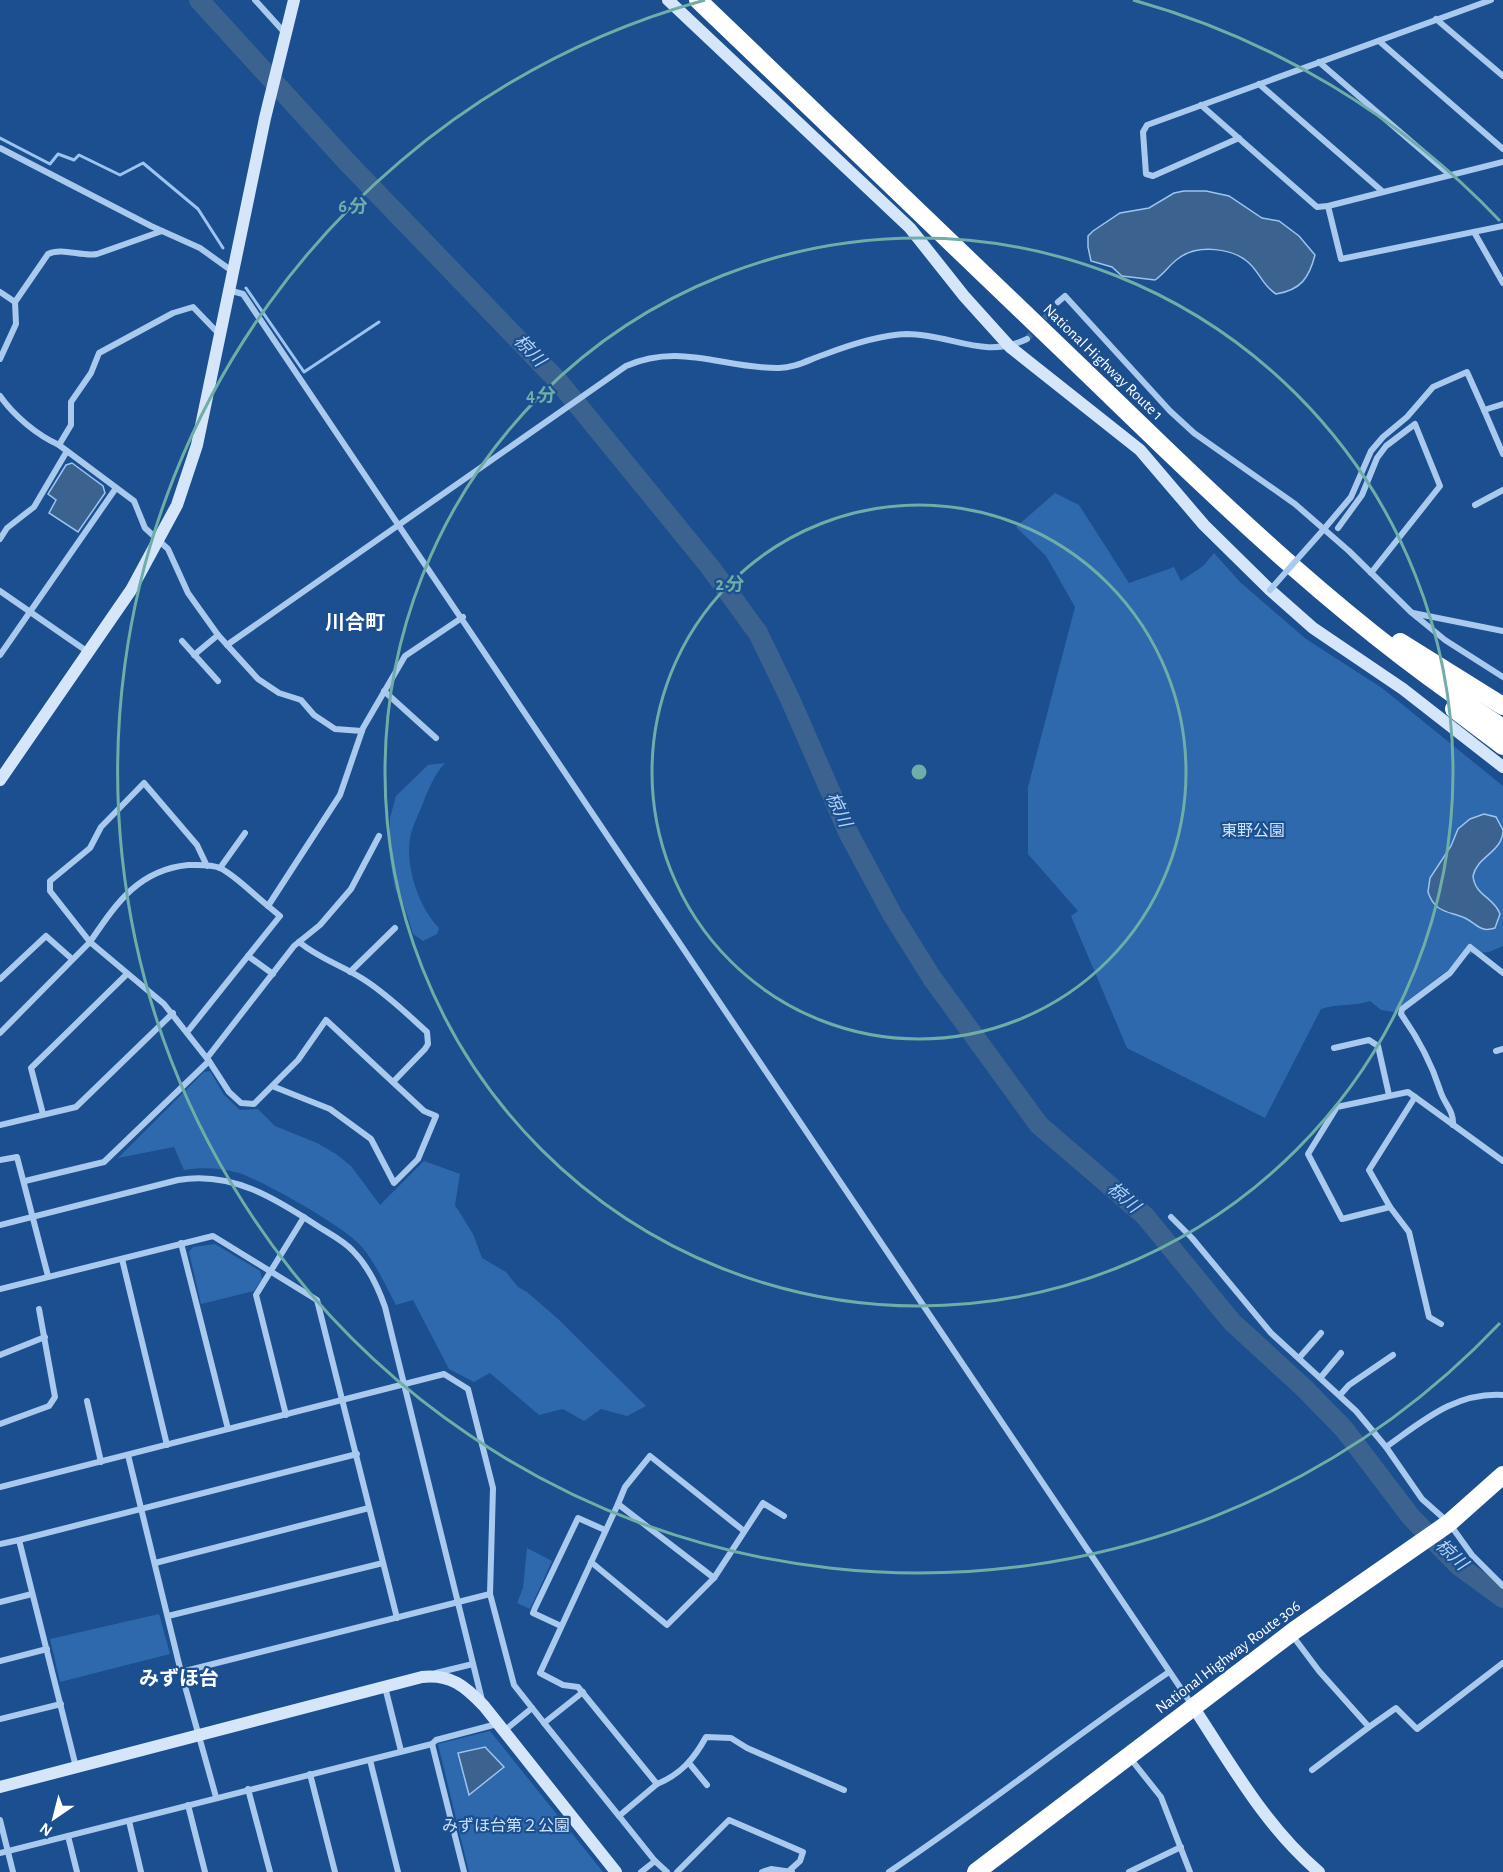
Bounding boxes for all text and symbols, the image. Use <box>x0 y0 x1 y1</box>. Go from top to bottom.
text: 6 分 <box>338 196 368 216</box>
street label: National Highway Route 1 <box>1039 301 1166 424</box>
water label: 椋川 <box>510 330 551 372</box>
text: 4 分 <box>526 385 556 405</box>
text: 2 分 <box>715 574 745 594</box>
district label: 川合町 <box>325 612 385 633</box>
centre of rings <box>909 762 929 782</box>
water label: 椋川 <box>822 789 856 832</box>
park label: 東野公園 <box>1221 822 1285 839</box>
water label: 椋川 <box>1104 1178 1145 1218</box>
water label: 椋川 <box>1432 1535 1473 1575</box>
street label: National Highway Route 306 <box>1153 1598 1304 1717</box>
district label: みずほ台 <box>139 1667 219 1689</box>
north arrow <box>24 1788 84 1848</box>
park label: みずほ台第２公園 <box>442 1817 570 1834</box>
text: N <box>37 1820 55 1839</box>

